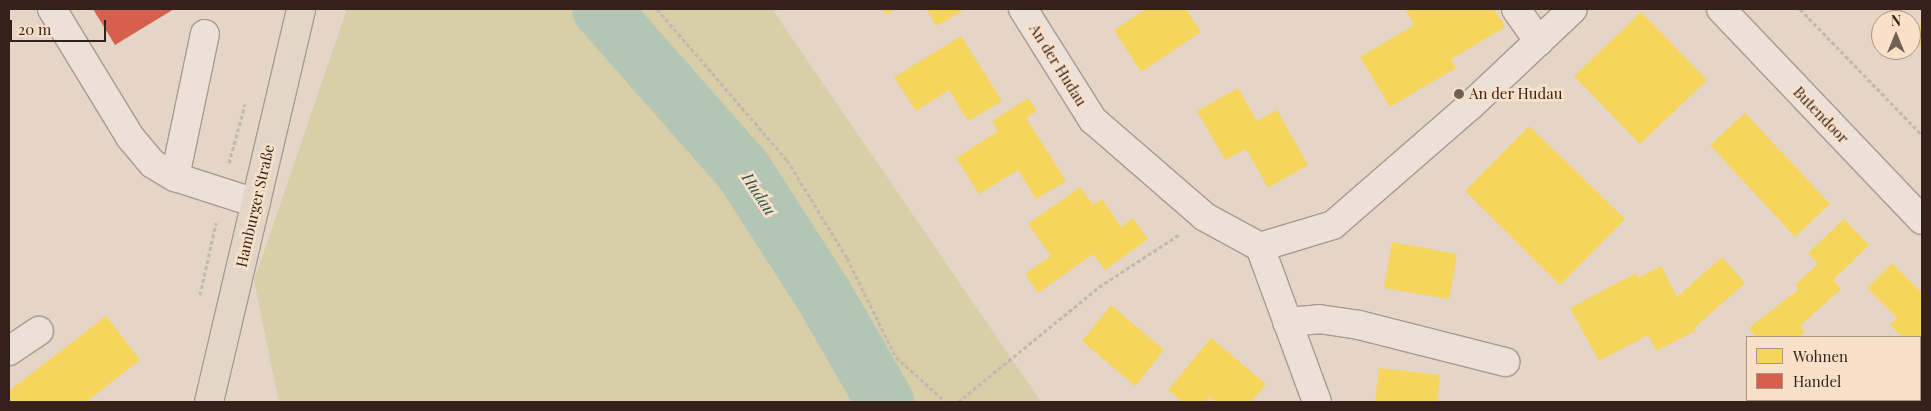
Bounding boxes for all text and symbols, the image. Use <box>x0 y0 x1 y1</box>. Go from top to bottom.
scale bar <box>12 10 109 42</box>
north arrow <box>1871 10 1921 60</box>
text: N <box>1891 11 1901 30</box>
text: 20 m <box>18 19 51 39</box>
street label: An der Hudau <box>1026 21 1090 109</box>
street label: Butendoor <box>1790 83 1852 147</box>
place label: An der Hudau <box>1469 85 1563 103</box>
marker: An der Hudau <box>1453 88 1465 100</box>
street label: Hamburger Straße <box>232 143 278 269</box>
water label: Hudau <box>738 169 780 219</box>
legend <box>1746 336 1921 401</box>
text: Wohnen <box>1793 346 1848 366</box>
text: Handel <box>1793 371 1841 391</box>

